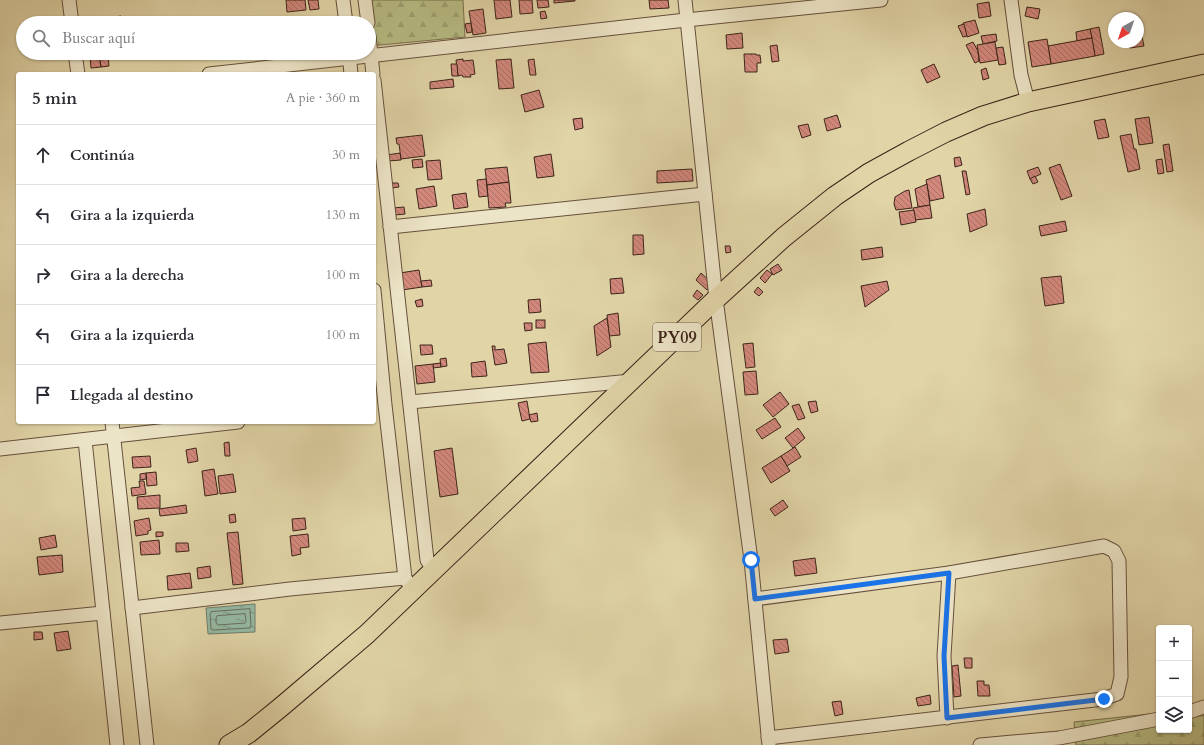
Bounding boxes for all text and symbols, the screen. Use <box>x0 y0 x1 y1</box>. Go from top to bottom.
north arrow <box>1108 12 1144 48</box>
search box <box>16 16 376 60</box>
icon: search <box>30 27 52 49</box>
text: Buscar aquí <box>62 28 135 48</box>
text: 5 min <box>32 87 77 110</box>
text: A pie · 360 m <box>286 89 360 107</box>
icon: ahead <box>32 144 54 166</box>
text: Continúa <box>70 145 135 165</box>
text: 30 m <box>332 146 360 164</box>
icon: left <box>32 204 54 226</box>
text: Gira a la izquierda <box>70 205 194 225</box>
text: 130 m <box>326 206 360 224</box>
icon: right <box>32 264 54 286</box>
text: Gira a la derecha <box>70 265 184 285</box>
text: 100 m <box>326 266 360 284</box>
road number: PY09 <box>653 323 701 351</box>
icon: left <box>32 324 54 346</box>
text: Gira a la izquierda <box>70 325 194 345</box>
text: 100 m <box>326 326 360 344</box>
icon: arrive <box>32 384 54 406</box>
text: Llegada al destino <box>70 385 193 405</box>
route start <box>742 551 760 569</box>
map controls <box>1156 625 1192 733</box>
button: + <box>1156 625 1192 661</box>
button: − <box>1156 661 1192 697</box>
route end <box>1095 690 1113 708</box>
button: layers <box>1156 697 1192 733</box>

